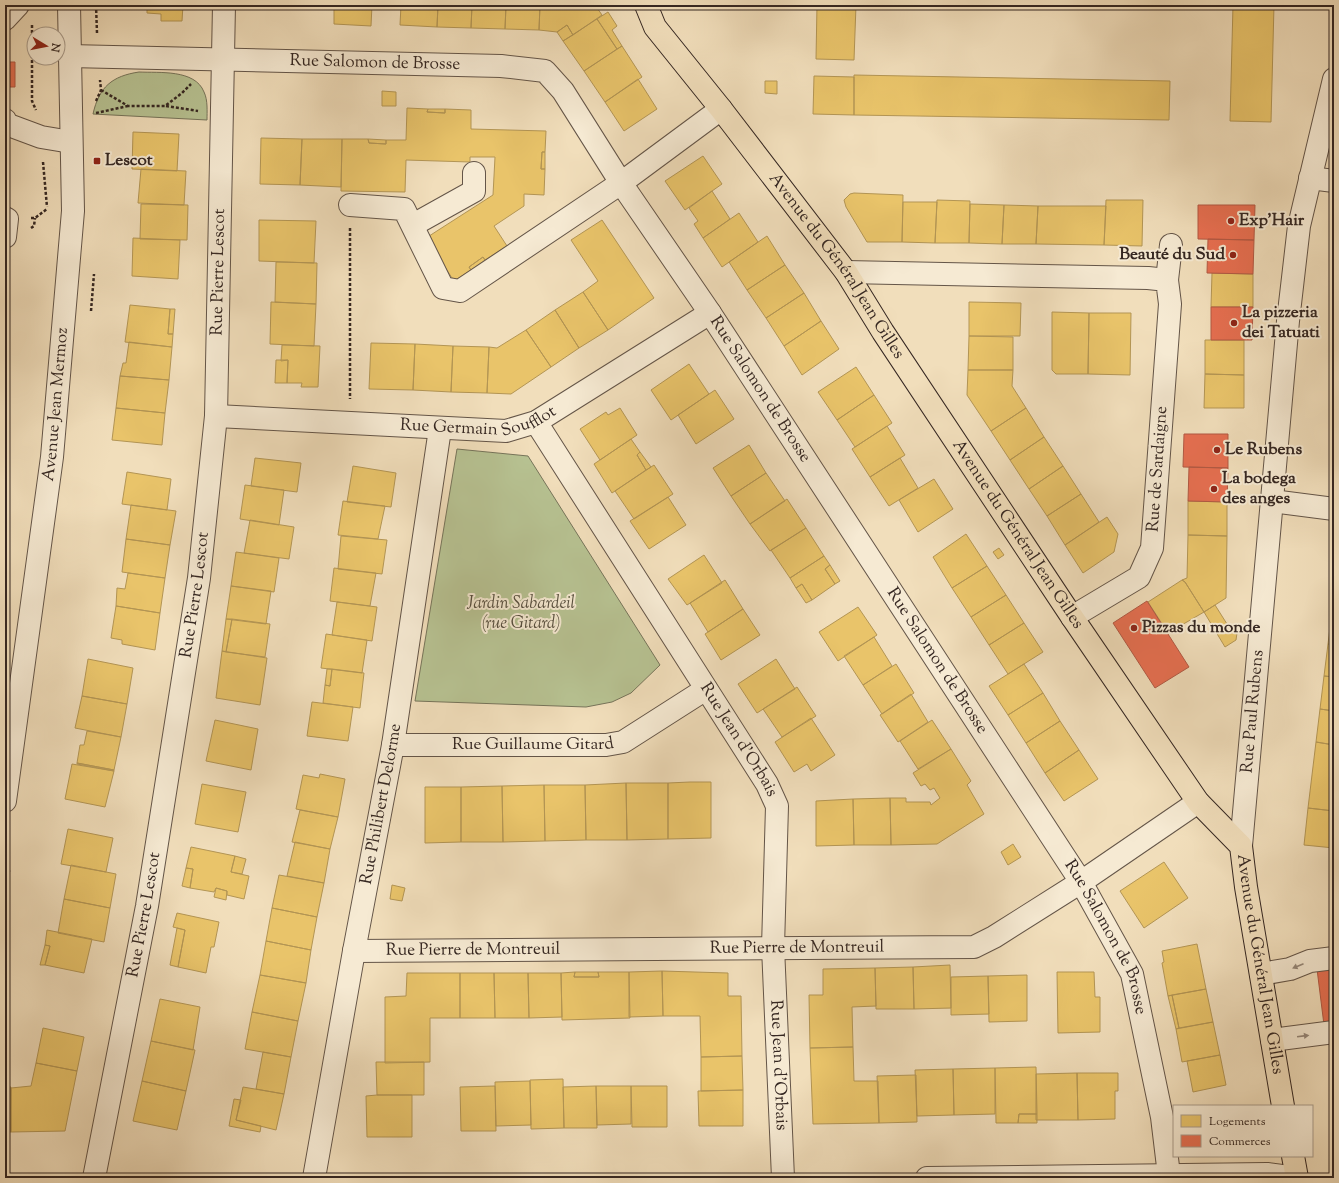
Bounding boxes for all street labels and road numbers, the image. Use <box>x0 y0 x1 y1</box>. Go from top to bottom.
street label: Rue Salomon de Brosse <box>289 49 461 77</box>
street label: Avenue du Général Jean Gilles <box>762 168 910 364</box>
street label: Rue Pierre Lescot <box>206 208 232 336</box>
street label: Rue Salomon de Brosse <box>703 312 817 468</box>
street label: Avenue Jean Mermoz <box>37 327 75 483</box>
street label: Rue Germain Soufflot <box>399 400 561 444</box>
street label: Rue de Sardaigne <box>1142 405 1174 533</box>
street label: Avenue du Général Jean Gilles <box>946 435 1089 634</box>
street label: Rue Pierre Lescot <box>175 531 216 660</box>
street label: Rue Salomon de Brosse <box>880 583 994 739</box>
street label: Rue Paul Rubens <box>1236 649 1271 774</box>
street label: Rue Jean d'Orbais <box>693 678 783 801</box>
street label: Rue Philibert Delorme <box>355 722 408 887</box>
street label: Rue Guillaume Gitard <box>452 732 616 757</box>
street label: Rue Pierre Lescot <box>121 850 167 980</box>
street label: Avenue du Général Jean Gilles <box>1230 853 1290 1076</box>
street label: Rue Salomon de Brosse <box>1058 855 1152 1017</box>
street label: Rue Pierre de Montreuil <box>710 936 885 961</box>
street label: Rue Pierre de Montreuil <box>386 938 561 963</box>
street label: Rue Jean d'Orbais <box>763 999 793 1131</box>

